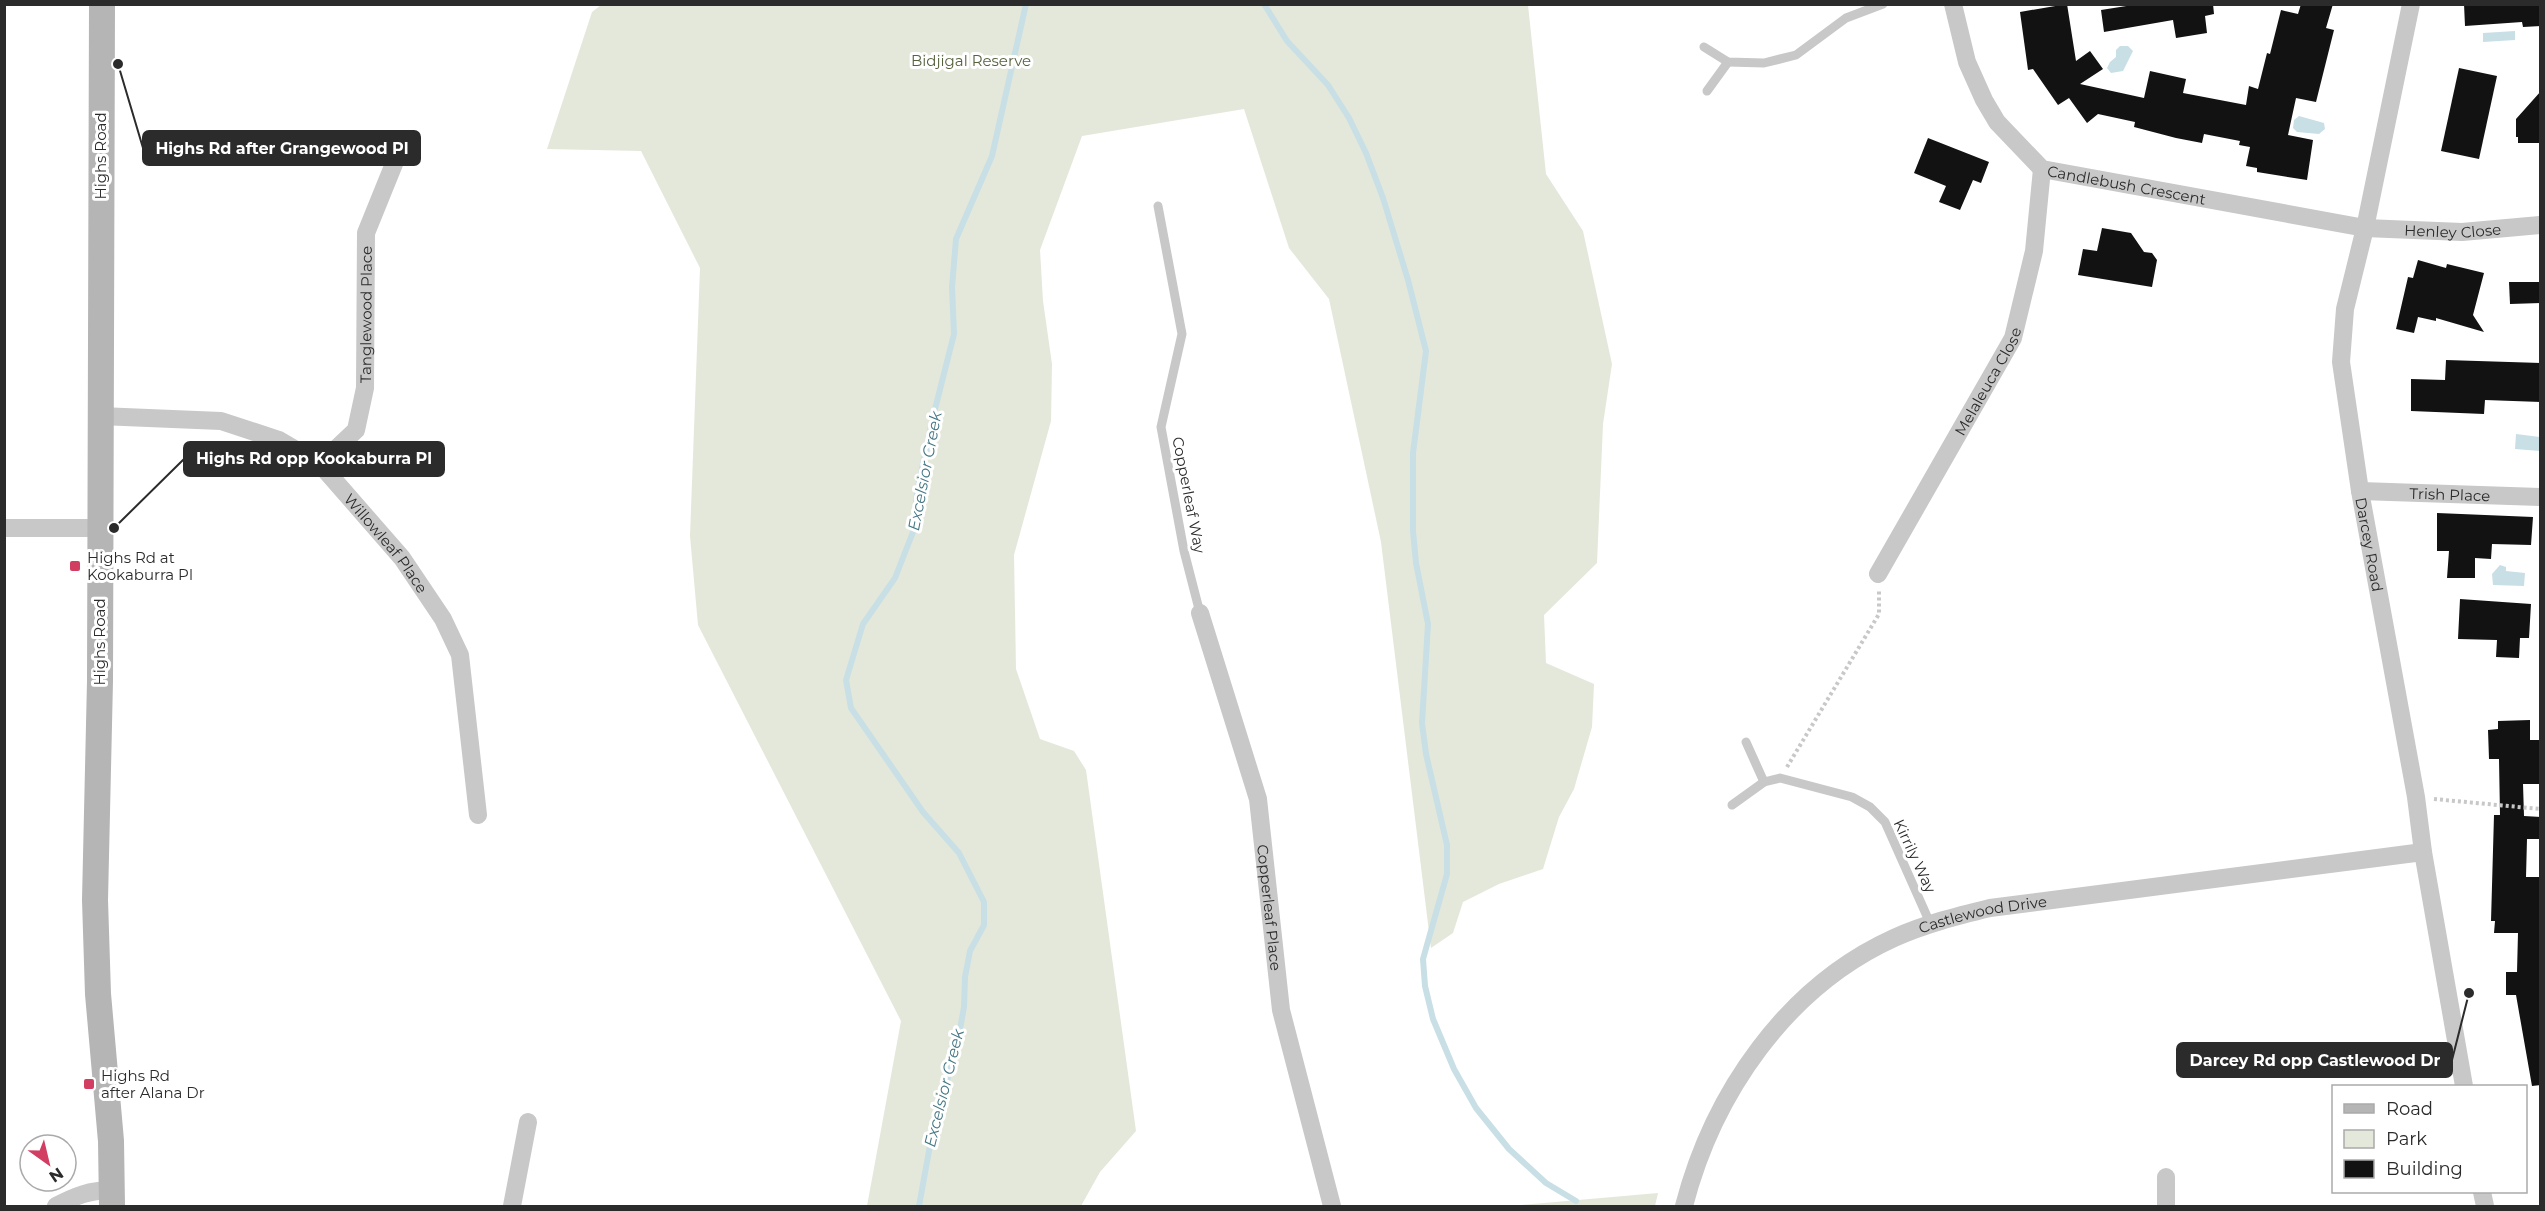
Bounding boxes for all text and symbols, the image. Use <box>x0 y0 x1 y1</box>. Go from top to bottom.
park label: Bidjigal Reserve <box>911 51 1031 70</box>
street label: Highs Road <box>91 112 110 200</box>
callout: Highs Rd after Grangewood Pl <box>143 131 420 165</box>
text: Highs Rd after Grangewood Pl <box>155 139 409 158</box>
street label: Candlebush Crescent <box>2046 161 2208 208</box>
street label: Henley Close <box>2404 219 2502 242</box>
street label: Tanglewood Place <box>356 246 375 383</box>
street label: Melaleuca Close <box>1950 325 2025 439</box>
water label: Excelsior Creek <box>904 408 946 532</box>
street label: Copperleaf Way <box>1168 435 1210 556</box>
callout: Highs Rd opp Kookaburra Pl <box>184 442 444 476</box>
text: Highs Rd opp Kookaburra Pl <box>196 449 432 468</box>
street label: Trish Place <box>2409 483 2491 505</box>
street label: Willowleaf Place <box>340 489 432 596</box>
street label: Darcey Road <box>2352 496 2388 593</box>
place label: Highs Rd at Kookaburra Pl <box>87 548 193 584</box>
marker: Highs Rd at Kookaburra Pl <box>68 559 82 573</box>
street label: Highs Road <box>90 598 109 686</box>
street label: Kirrily Way <box>1890 816 1941 897</box>
street label: Copperleaf Place <box>1254 843 1286 972</box>
street label: Castlewood Drive <box>1916 891 2048 937</box>
water label: Excelsior Creek <box>920 1026 968 1149</box>
callout: Darcey Rd opp Castlewood Dr <box>2177 1043 2452 1077</box>
text: Darcey Rd opp Castlewood Dr <box>2190 1051 2441 1070</box>
place label: Highs Rd after Alana Dr <box>101 1066 205 1102</box>
marker: Highs Rd after Alana Dr <box>82 1077 96 1091</box>
legend <box>2332 1085 2527 1193</box>
text: Road <box>2386 1098 2433 1120</box>
text: Park <box>2386 1128 2427 1150</box>
north arrow <box>18 1133 78 1193</box>
text: Building <box>2386 1158 2463 1180</box>
text: N <box>45 1164 67 1187</box>

